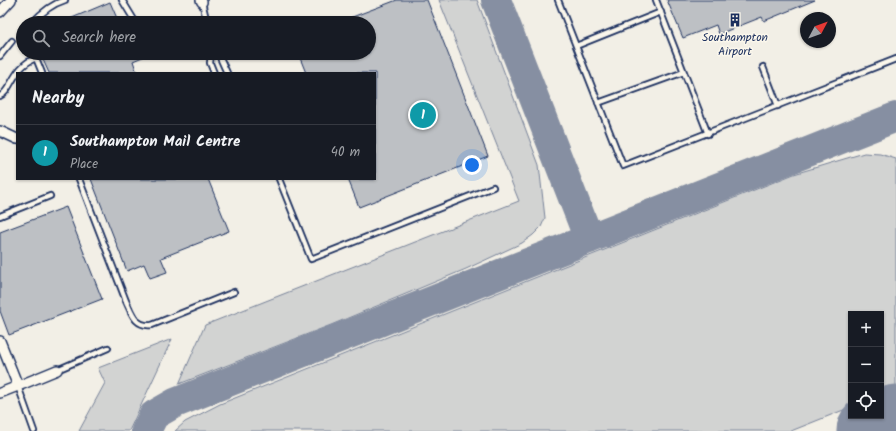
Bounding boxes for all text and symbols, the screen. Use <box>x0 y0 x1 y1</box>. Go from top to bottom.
building icon: Southampton Airport <box>727 12 743 28</box>
north arrow <box>800 12 836 48</box>
search box <box>16 16 376 60</box>
text: Search here <box>62 26 136 50</box>
icon: search <box>30 27 52 49</box>
place label: Southampton Airport <box>702 28 768 61</box>
text: Nearby <box>32 85 84 112</box>
pin: 1 <box>410 100 436 130</box>
text: Southampton Mail Centre <box>70 130 240 154</box>
text: 1 <box>43 142 47 163</box>
text: 40 m <box>331 142 360 163</box>
text: Place <box>70 154 98 175</box>
your location <box>462 155 482 175</box>
map controls <box>848 311 884 419</box>
button: + <box>848 311 884 347</box>
button: − <box>848 347 884 383</box>
button: locate <box>848 383 884 419</box>

